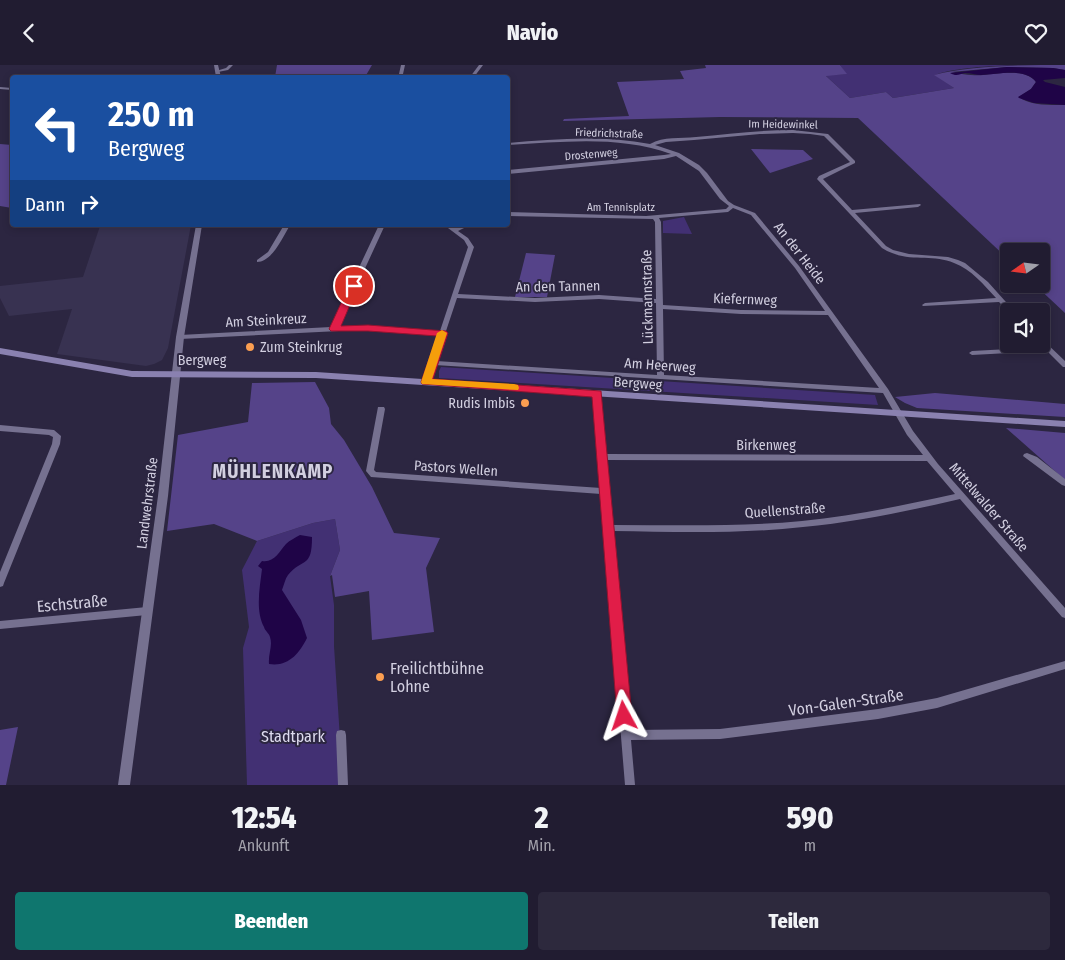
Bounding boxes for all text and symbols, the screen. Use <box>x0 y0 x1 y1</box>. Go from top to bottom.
icon: back <box>15 19 43 47</box>
text: Navio <box>507 19 558 46</box>
icon: heart <box>1022 19 1050 47</box>
text: 250 m <box>108 93 195 135</box>
icon: left <box>25 95 90 160</box>
street label: Im Heidewinkel <box>748 117 818 132</box>
street label: Friedrichstraße <box>575 126 643 141</box>
text: Bergweg <box>108 135 184 162</box>
street label: Drostenweg <box>564 146 619 163</box>
icon: right <box>75 190 103 218</box>
text: Dann <box>25 193 65 216</box>
street label: Am Tennisplatz <box>587 201 656 214</box>
street label: An der Heide <box>770 219 829 288</box>
north arrow <box>1000 243 1050 293</box>
map controls <box>1000 243 1050 353</box>
street label: Lückmannstraße <box>638 250 657 344</box>
pin <box>333 265 375 307</box>
icon: arrive <box>340 272 368 300</box>
street label: An den Tannen <box>515 277 601 296</box>
street label: Kiefernweg <box>713 290 778 309</box>
button: sound <box>1000 303 1050 353</box>
street label: Am Steinkreuz <box>225 310 308 331</box>
place label: Zum Steinkrug <box>260 339 343 356</box>
marker: Zum Steinkrug <box>244 341 256 353</box>
street label: Bergweg <box>178 352 227 369</box>
street label: Am Heerweg <box>624 355 697 376</box>
street label: Bergweg <box>613 373 663 394</box>
place label: Rudis Imbis <box>448 395 515 412</box>
marker: Rudis Imbis <box>519 397 531 409</box>
street label: Birkenweg <box>736 437 796 454</box>
street label: Landwehrstraße <box>133 456 162 550</box>
street label: Pastors Wellen <box>414 457 498 480</box>
district label: MÜHLENKAMP <box>213 459 333 483</box>
street label: Mittelwalder Straße <box>945 459 1032 555</box>
street label: Quellenstraße <box>744 499 826 522</box>
street label: Eschstraße <box>36 591 108 616</box>
place label: Freilichtbühne Lohne <box>390 659 484 696</box>
marker: Freilichtbühne Lohne <box>374 671 386 683</box>
street label: Von-Galen-Straße <box>787 685 905 720</box>
position arrow <box>597 689 649 741</box>
park label: Stadtpark <box>261 727 326 746</box>
text: 12:54 <box>231 800 296 836</box>
text: 2 <box>534 800 549 836</box>
text: 590 <box>787 800 834 836</box>
text: Ankunft <box>238 836 289 855</box>
text: Min. <box>528 836 555 855</box>
text: m <box>804 836 816 855</box>
button: Beenden <box>15 892 528 950</box>
button: Teilen <box>538 892 1050 950</box>

